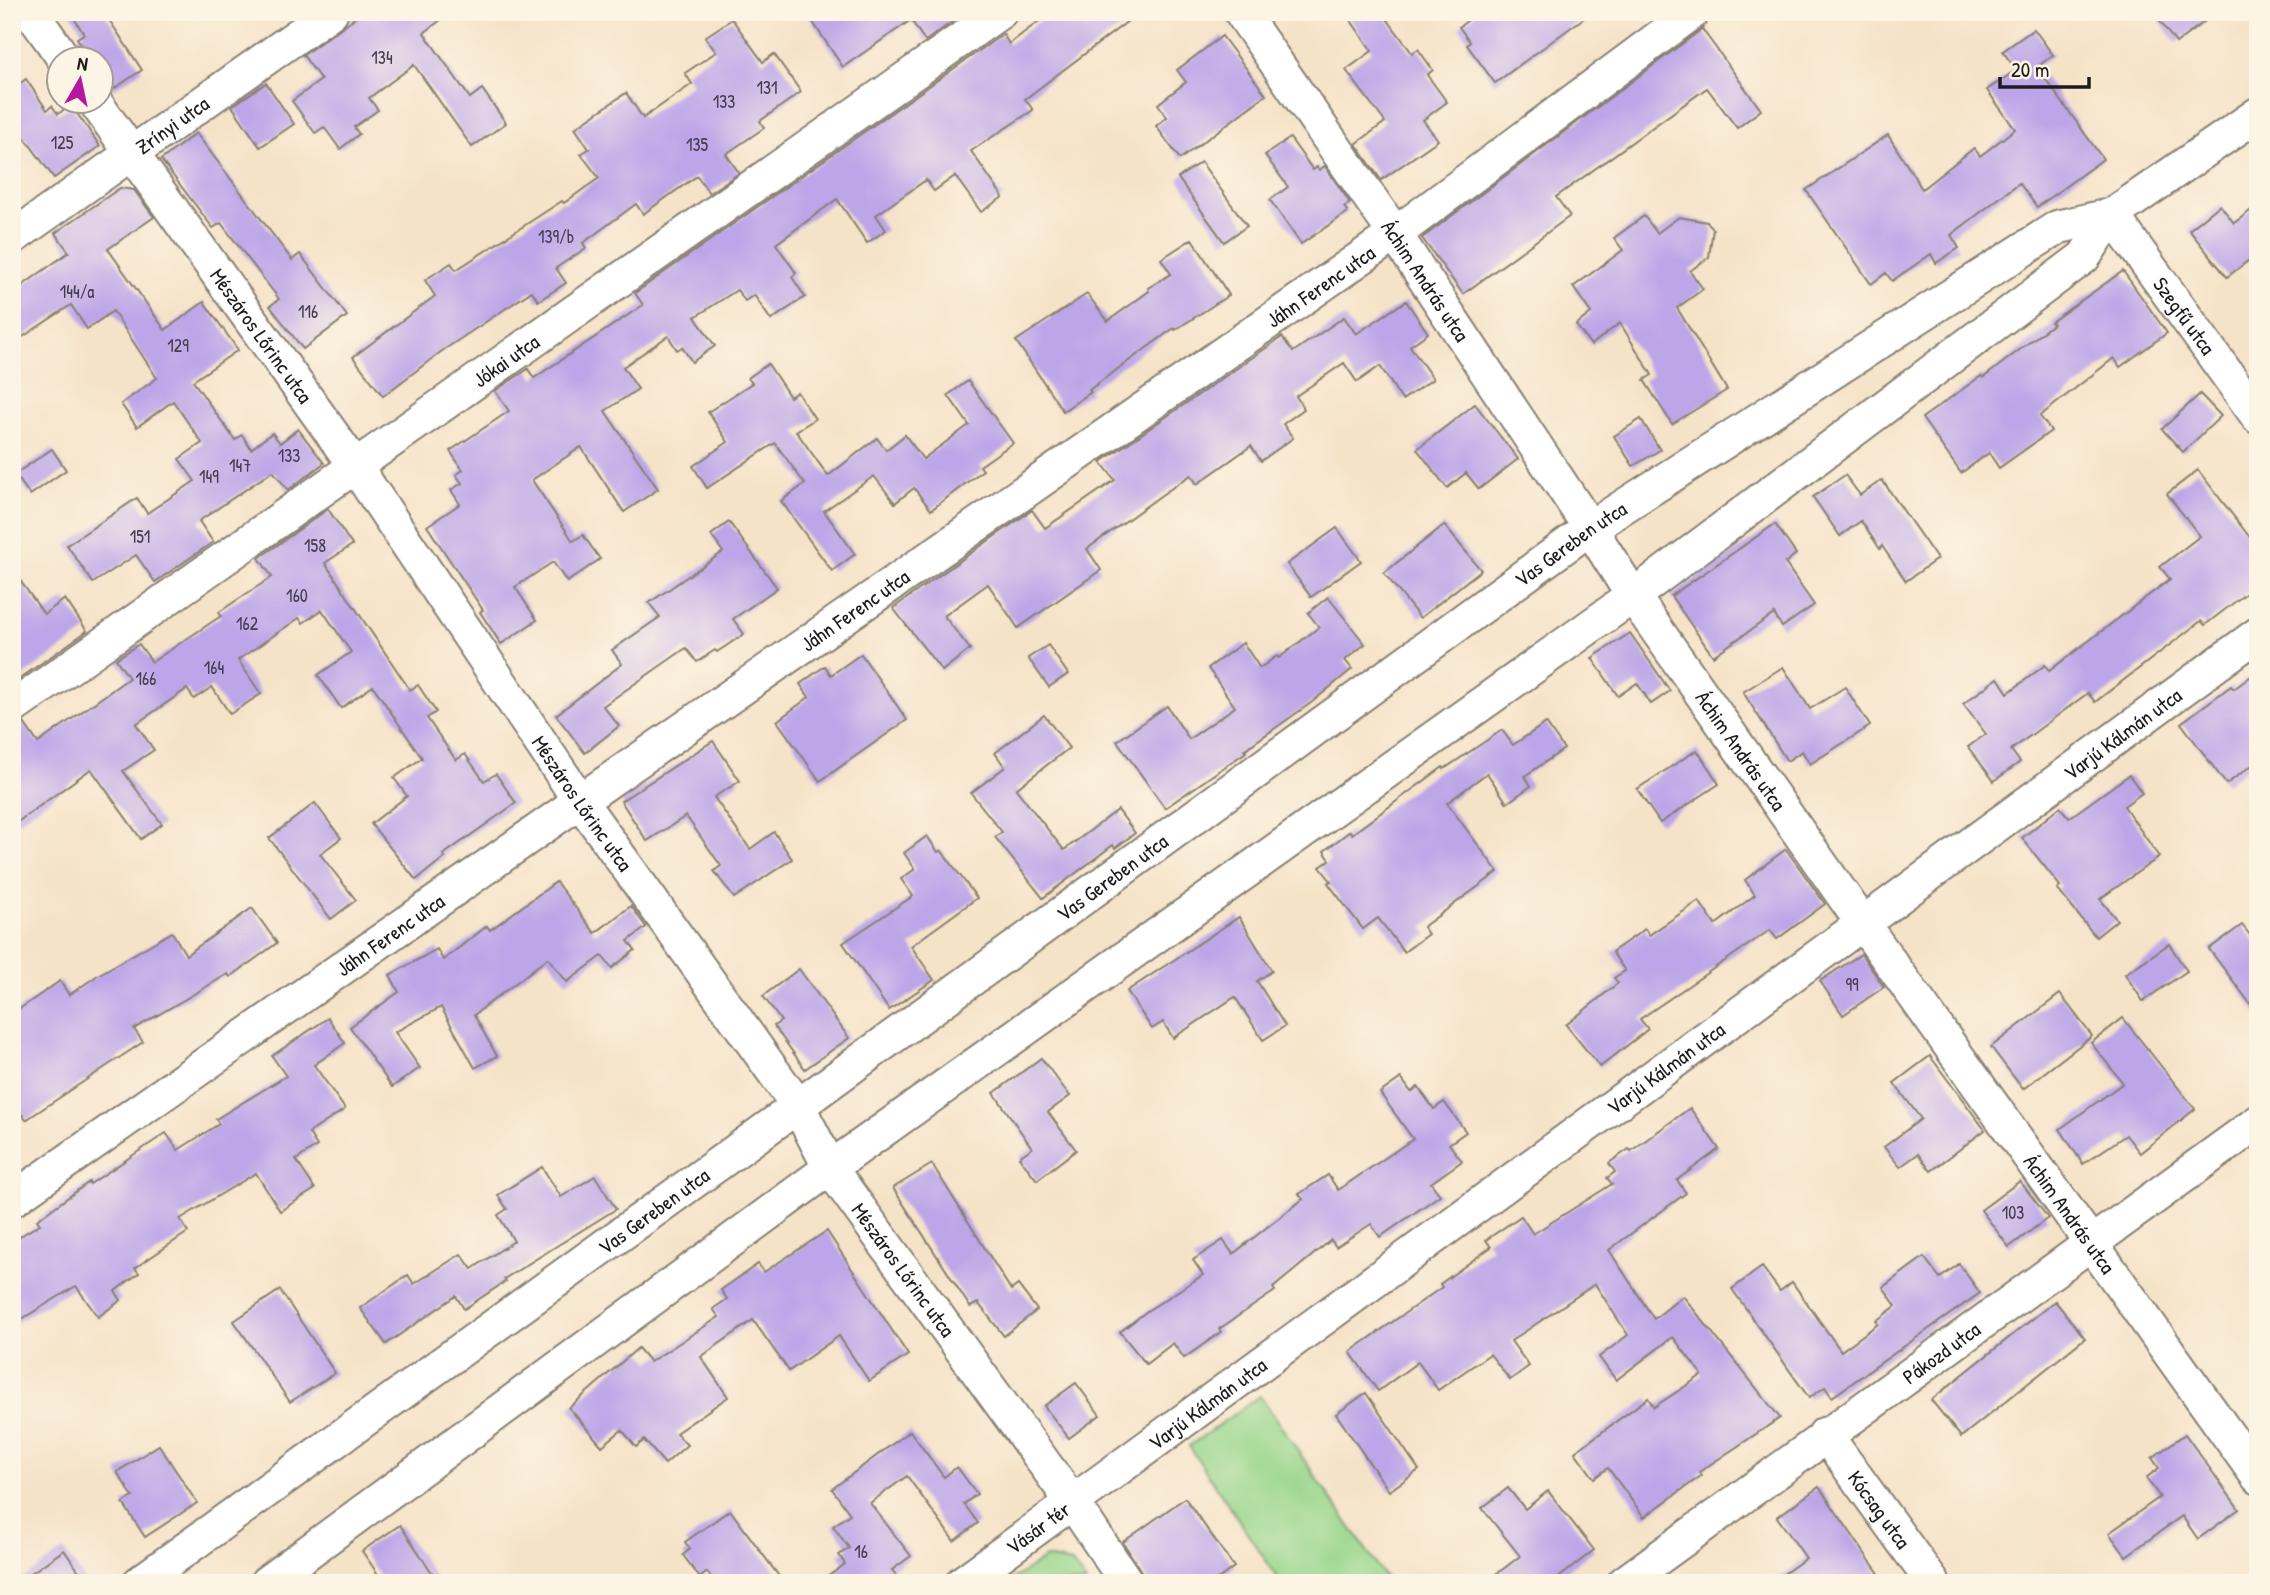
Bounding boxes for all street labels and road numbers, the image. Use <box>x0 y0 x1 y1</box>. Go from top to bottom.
street label: Zrínyi utca <box>130 89 214 161</box>
street label: Áchim András utca <box>1375 214 1477 347</box>
street label: Jáhn Ferenc utca <box>1260 238 1380 334</box>
street label: Mészáros Lőrinc utca <box>204 262 320 409</box>
street label: Szegfű utca <box>2147 271 2223 360</box>
street label: Jókai utca <box>467 327 545 394</box>
street label: Vas Gereben utca <box>1508 494 1632 593</box>
street label: Jáhn Ferenc utca <box>795 562 915 658</box>
street label: Varjú Kálmán utca <box>2057 680 2187 786</box>
street label: Áchim András utca <box>1689 685 1793 816</box>
street label: Mészáros Lőrinc utca <box>525 729 640 877</box>
street label: Vas Gereben utca <box>1050 827 1173 927</box>
street label: Jáhn Ferenc utca <box>330 886 450 983</box>
street label: Varjú Kálmán utca <box>1600 1015 1731 1121</box>
street label: Áchim András utca <box>2017 1148 2122 1279</box>
street label: Vas Gereben utca <box>592 1160 715 1261</box>
street label: Mészáros Lőrinc utca <box>845 1197 962 1343</box>
street label: Pákozd utca <box>1896 1314 1986 1391</box>
street label: Varjú Kálmán utca <box>1142 1350 1272 1456</box>
street label: Kócsag utca <box>1841 1464 1918 1554</box>
street label: Vásár tér <box>1000 1494 1076 1561</box>

